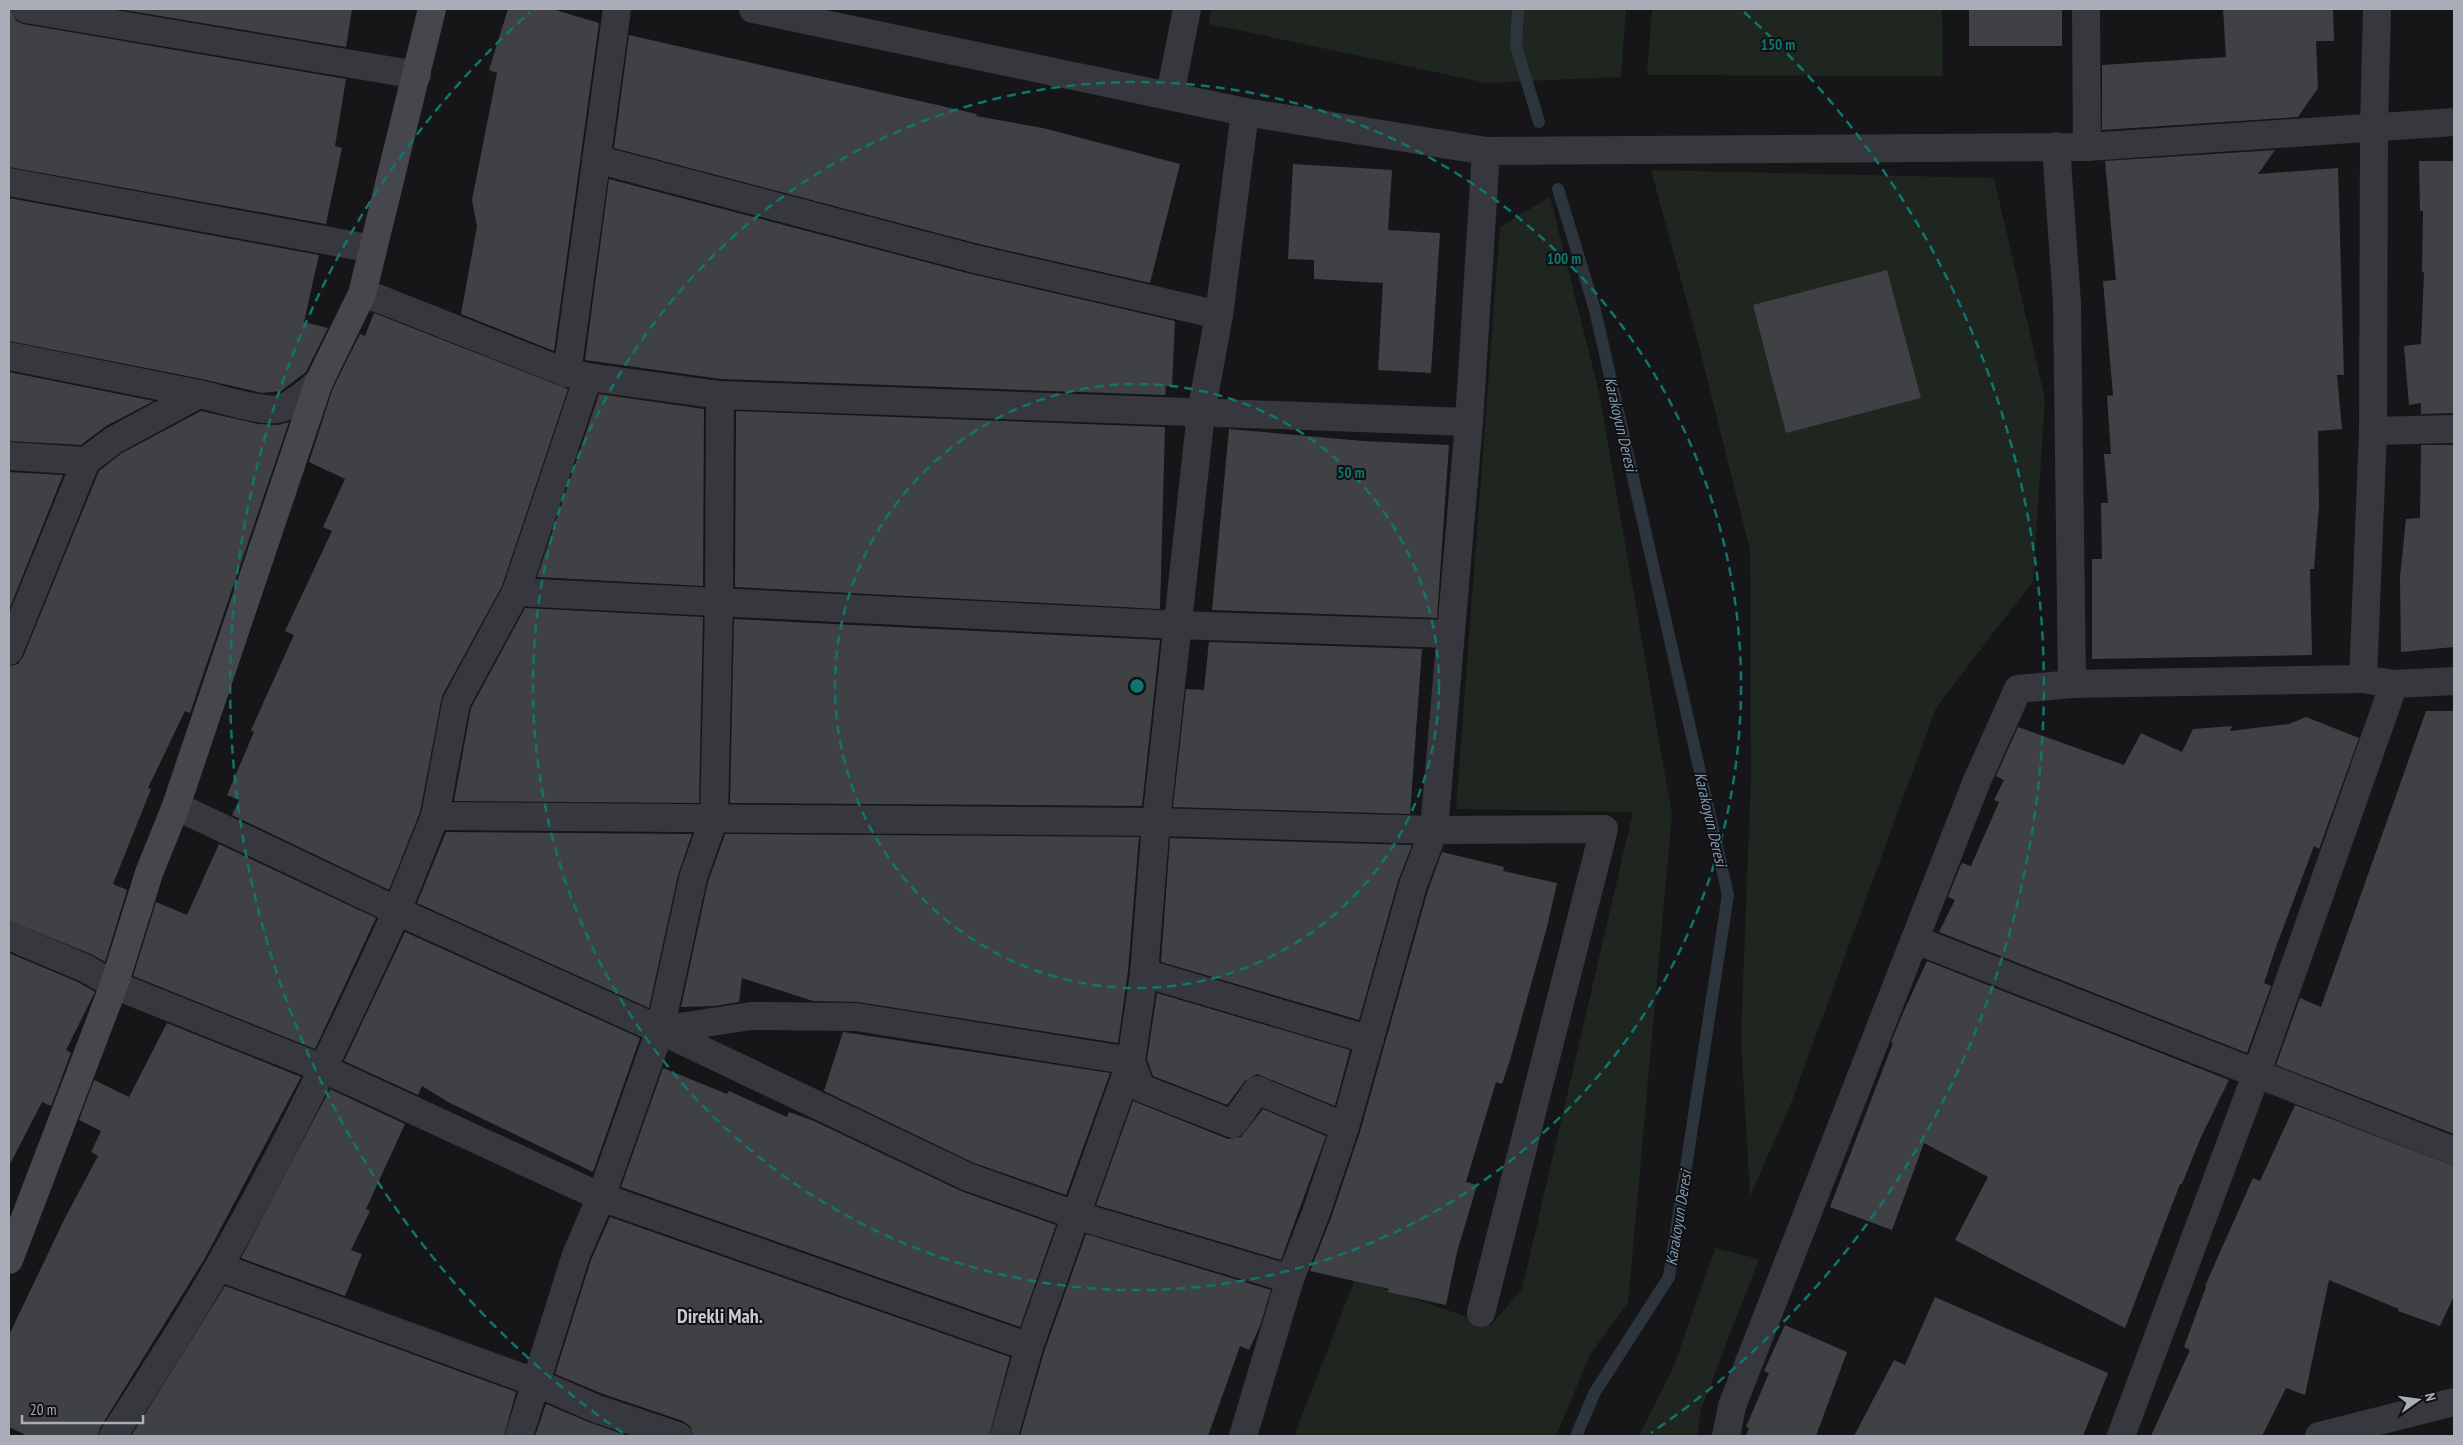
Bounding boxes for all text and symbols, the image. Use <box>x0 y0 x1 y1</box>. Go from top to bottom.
text: 150 m <box>1761 35 1795 54</box>
text: 100 m <box>1547 249 1581 268</box>
water label: Karakoyun Deresi <box>1600 375 1642 475</box>
text: 50 m <box>1337 463 1365 482</box>
centre of rings <box>1128 677 1146 695</box>
water label: Karakoyun Deresi <box>1690 770 1732 870</box>
water label: Karakoyun Deresi <box>1661 1167 1696 1267</box>
district label: Direkli Mah. <box>677 1303 763 1329</box>
north arrow <box>2393 1375 2443 1425</box>
text: N <box>2421 1391 2440 1403</box>
scale bar <box>22 1392 144 1424</box>
text: 20 m <box>30 1400 56 1419</box>

